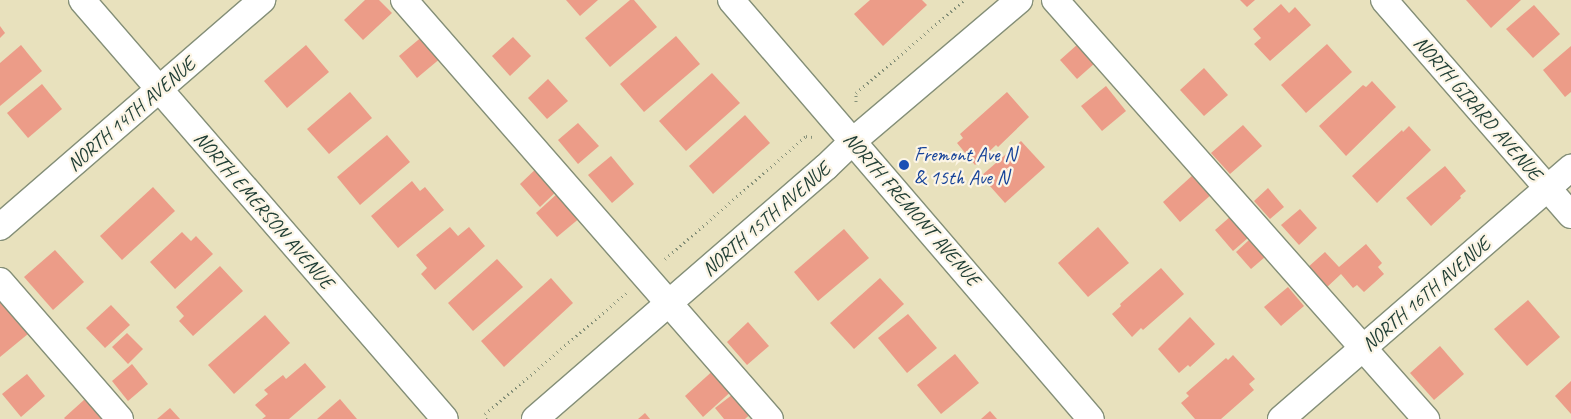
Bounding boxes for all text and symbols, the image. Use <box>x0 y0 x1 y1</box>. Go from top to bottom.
street label: NORTH GIRARD AVENUE <box>1409 32 1547 184</box>
street label: NORTH 14TH AVENUE <box>62 52 200 176</box>
street label: NORTH EMERSON AVENUE <box>190 127 338 293</box>
street label: NORTH FREMONT AVENUE <box>838 127 986 291</box>
place label: Fremont Ave N & 15th Ave N <box>914 142 1016 189</box>
street label: NORTH 15TH AVENUE <box>697 157 835 281</box>
marker: Fremont Ave N & 15th Ave N <box>898 159 910 171</box>
street label: NORTH 16TH AVENUE <box>1357 232 1495 356</box>

